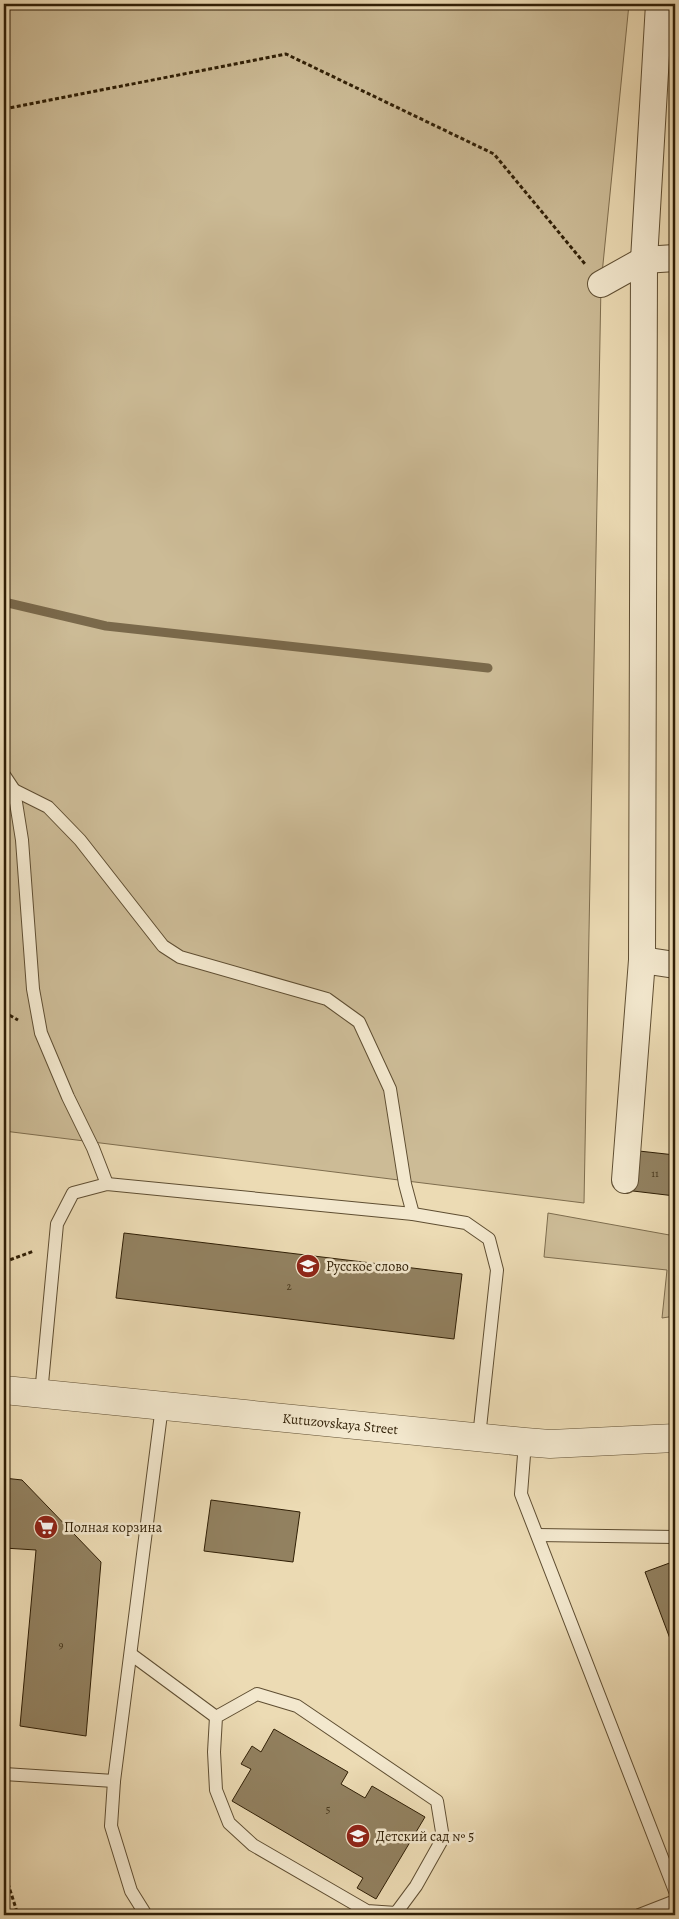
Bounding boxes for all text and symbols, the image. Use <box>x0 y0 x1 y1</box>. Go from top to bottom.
house number: 11 <box>651 1166 659 1181</box>
school or university icon: Русское слово <box>295 1253 321 1279</box>
place label: Русское слово <box>326 1257 409 1276</box>
house number: 2 <box>286 1279 292 1294</box>
street label: Kutuzovskaya Street <box>282 1408 399 1439</box>
supermarket icon: Полная корзина <box>33 1514 59 1540</box>
place label: Полная корзина <box>64 1518 163 1537</box>
house number: 9 <box>58 1637 64 1652</box>
house number: 5 <box>326 1802 331 1817</box>
school or university icon: Детский сад № 5 <box>345 1823 371 1849</box>
place label: Детский сад № 5 <box>376 1827 474 1846</box>

